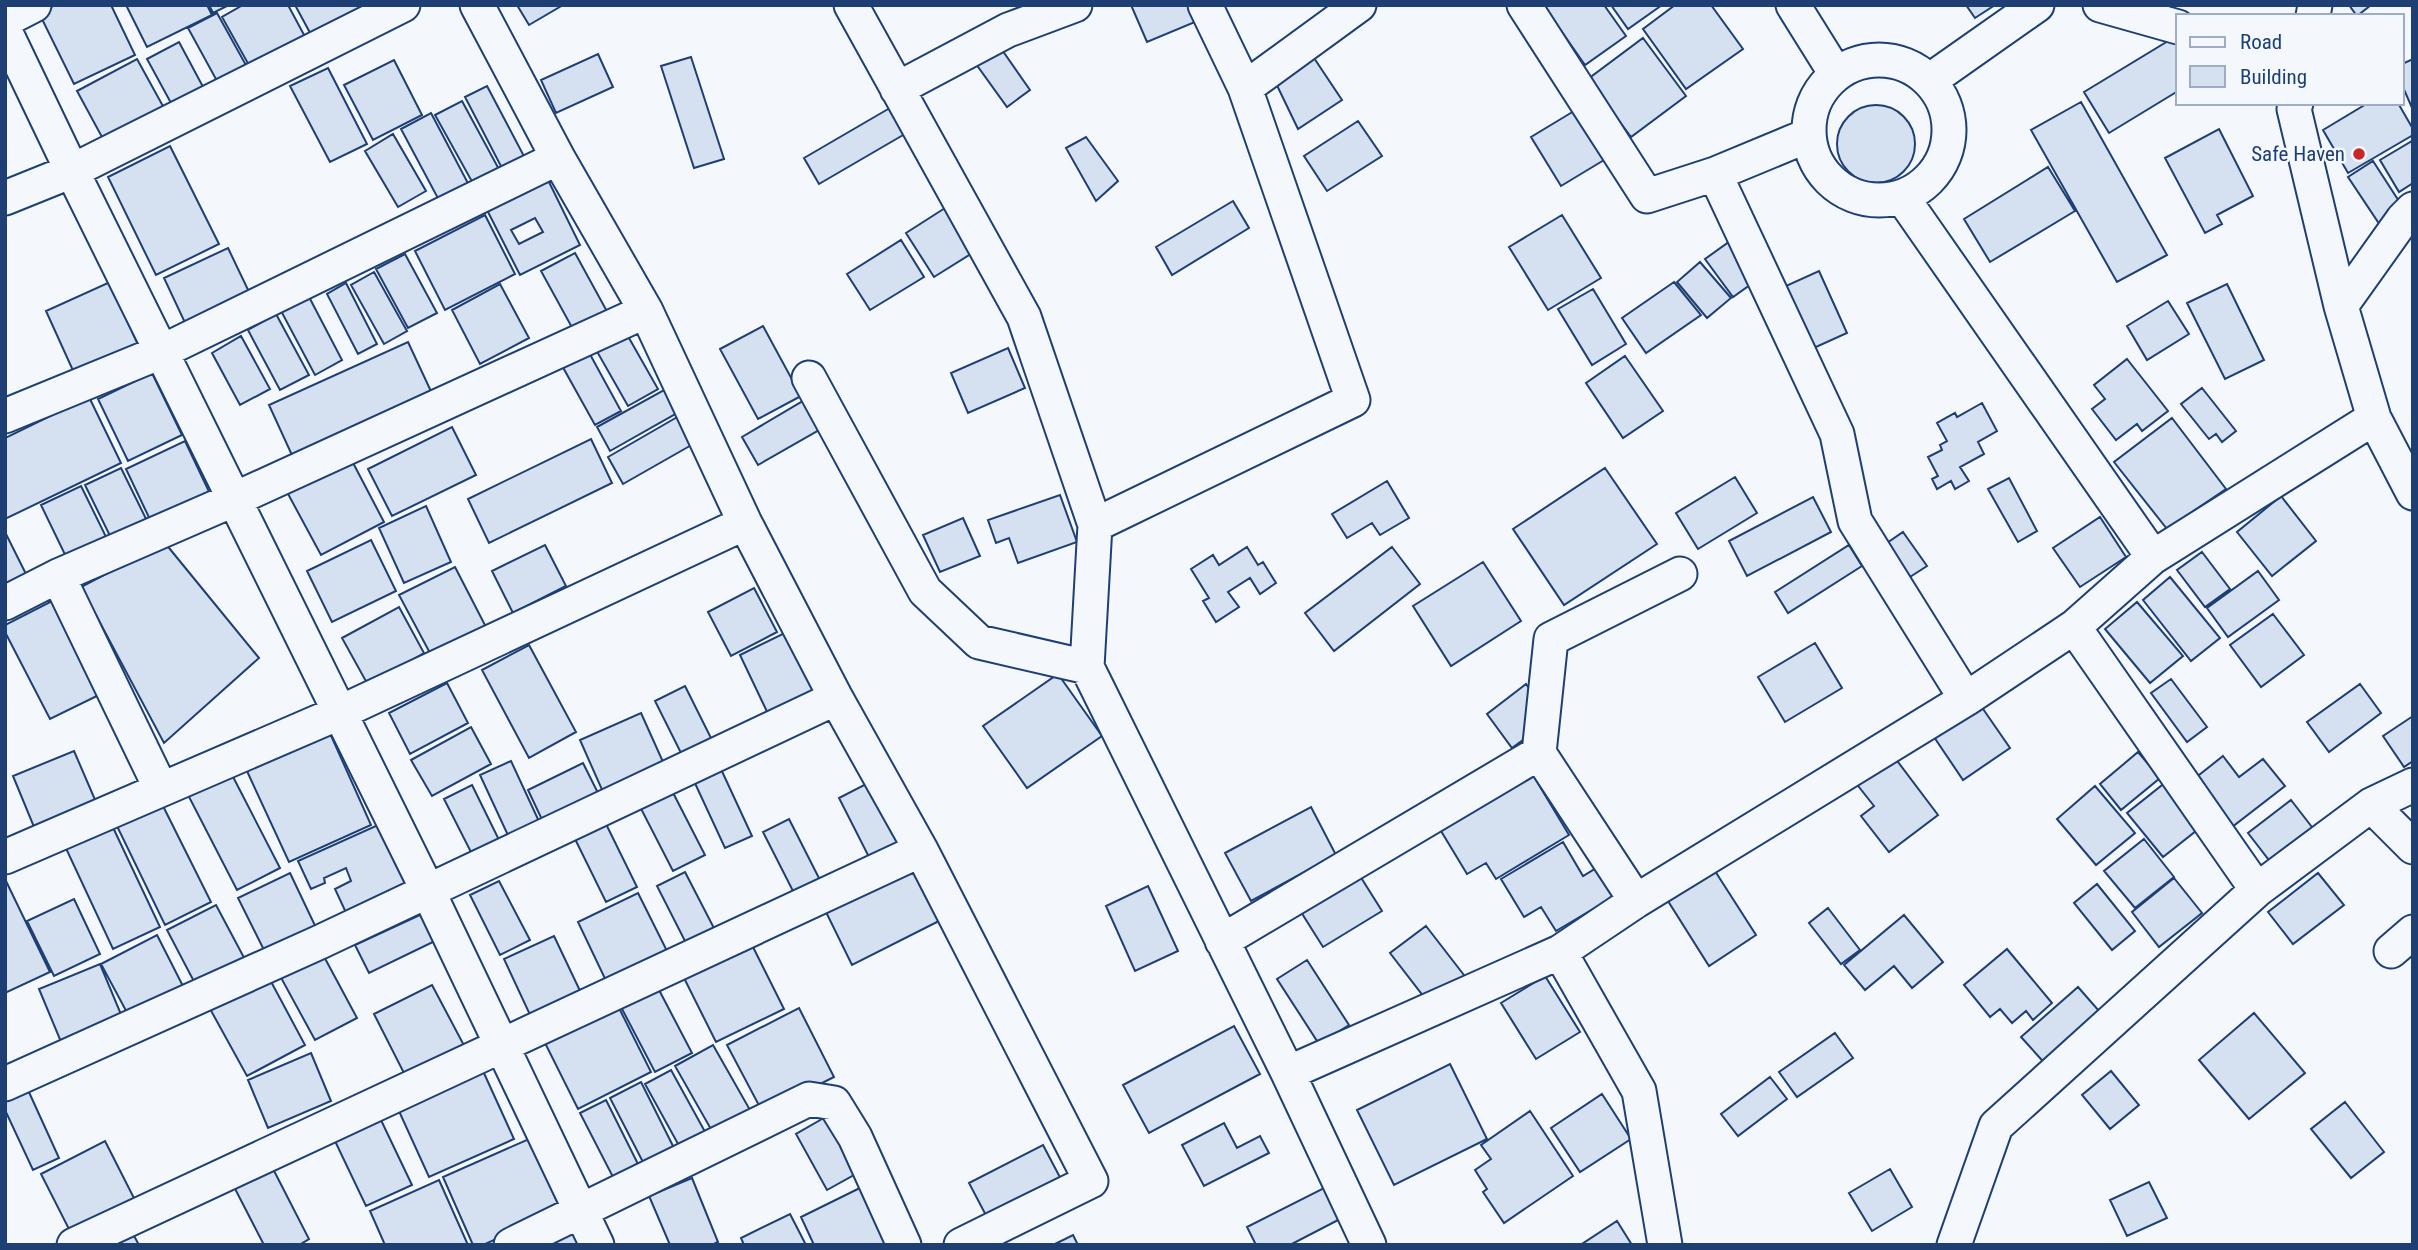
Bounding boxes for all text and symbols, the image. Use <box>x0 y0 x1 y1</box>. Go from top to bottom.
legend <box>2176 14 2404 105</box>
text: Road <box>2240 30 2282 54</box>
text: Building <box>2240 65 2307 89</box>
place label: Safe Haven <box>2251 142 2345 166</box>
marker: Safe Haven <box>2351 146 2367 162</box>

